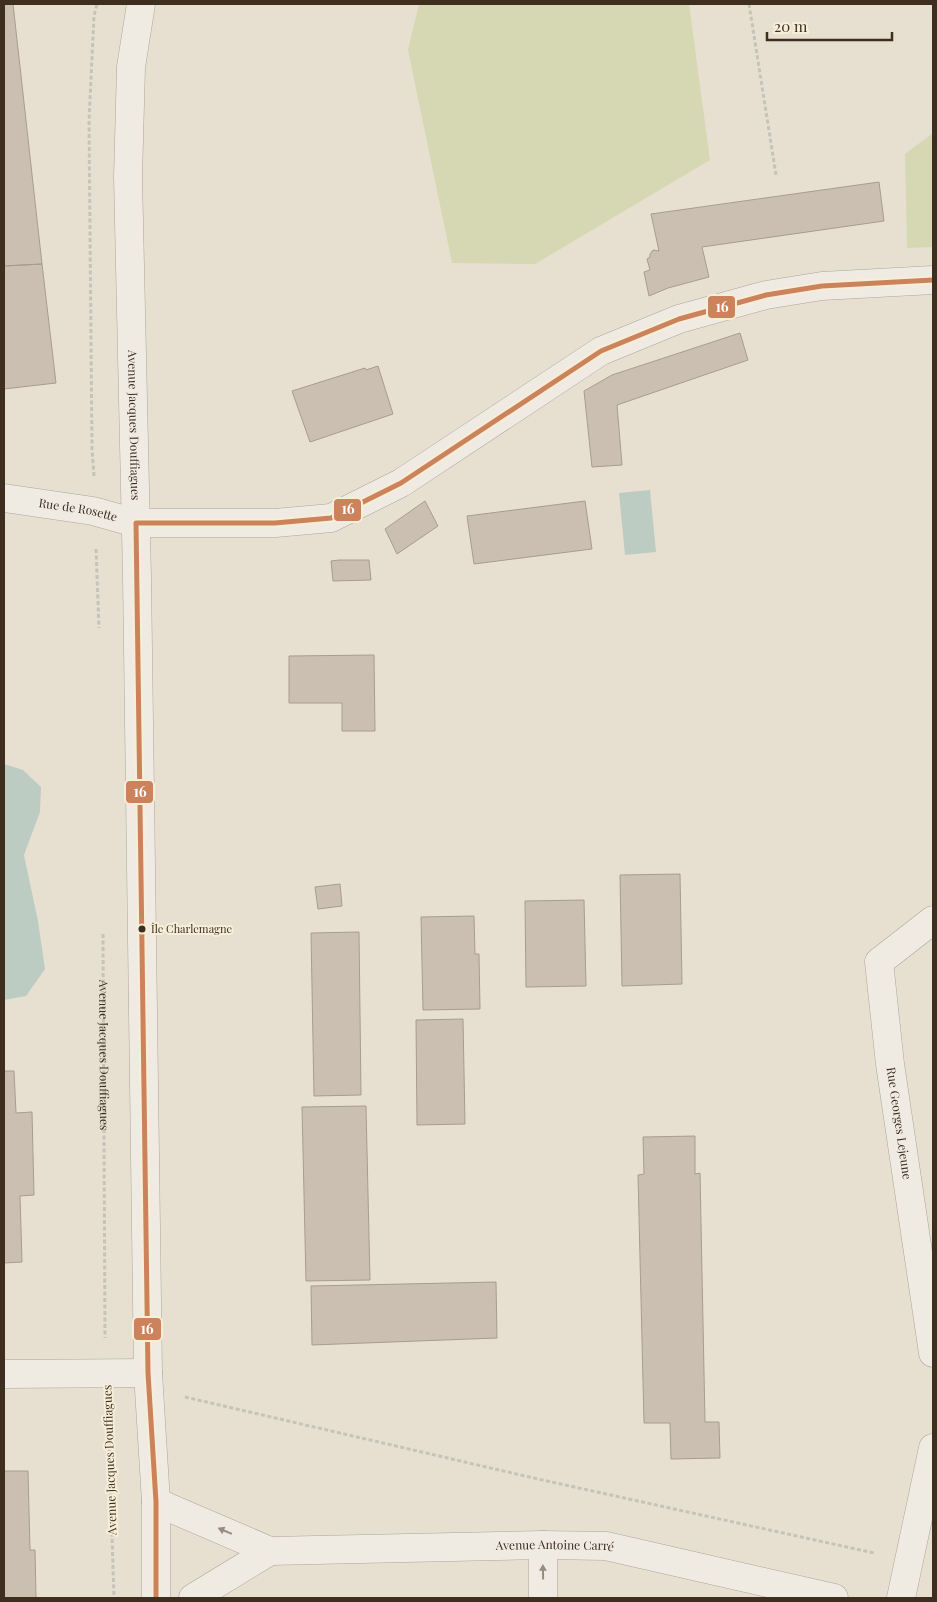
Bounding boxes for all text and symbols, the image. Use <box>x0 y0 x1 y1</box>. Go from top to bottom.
scale bar <box>767 10 892 42</box>
text: 20 m <box>774 16 808 36</box>
line badge: 16 <box>707 295 736 319</box>
text: 16 <box>715 297 729 316</box>
street label: Avenue Jacques Douffiagues <box>125 349 144 501</box>
street label: Rue de Rosette <box>38 494 119 524</box>
line badge: 16 <box>333 498 362 522</box>
text: 16 <box>341 499 355 518</box>
line badge: 16 <box>125 780 154 804</box>
text: 16 <box>133 782 147 801</box>
place label: Île Charlemagne <box>150 921 232 936</box>
marker: Île Charlemagne <box>137 924 147 934</box>
street label: Avenue Jacques Douffiagues <box>96 979 113 1130</box>
street label: Rue Georges Lejeune <box>884 1066 916 1181</box>
line badge: 16 <box>133 1317 162 1341</box>
text: 16 <box>140 1319 154 1338</box>
street label: Avenue Jacques Douffiagues <box>98 1385 120 1536</box>
one-way arrow <box>218 1527 232 1535</box>
street label: Avenue Antoine Carré <box>494 1536 616 1555</box>
one-way arrow <box>539 1564 547 1580</box>

